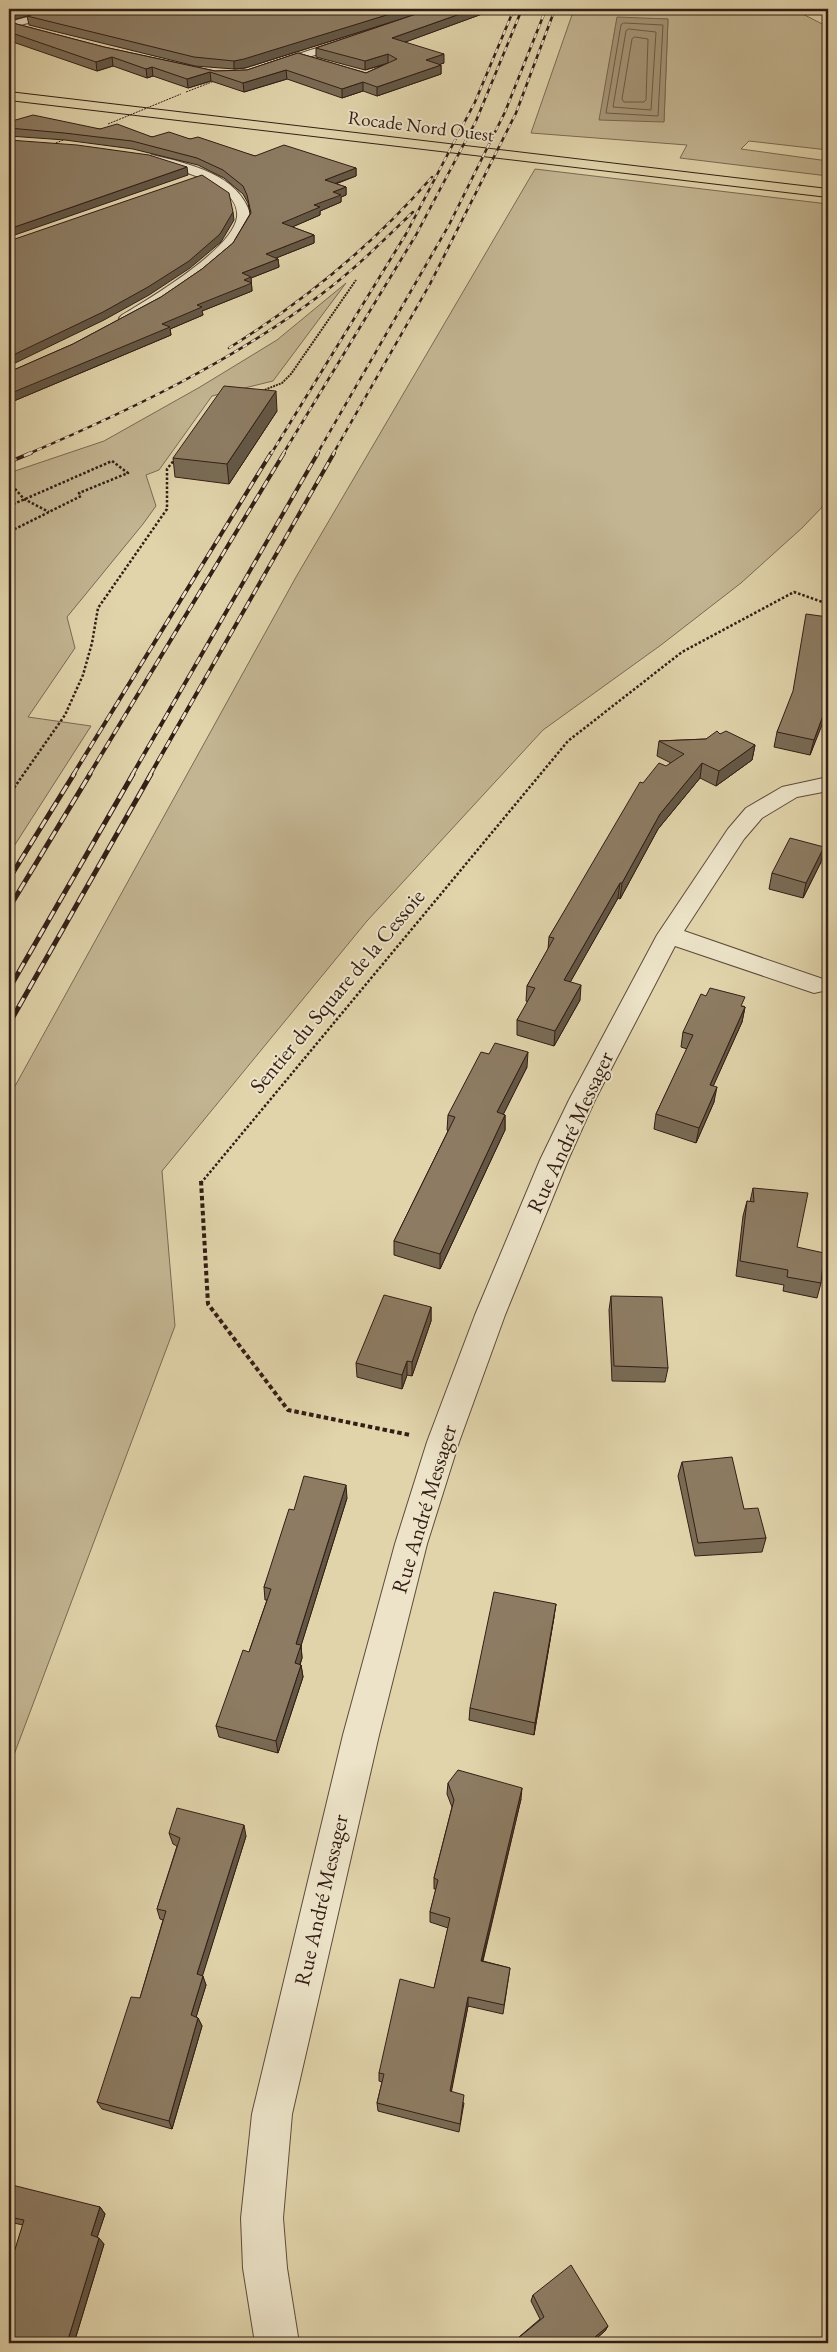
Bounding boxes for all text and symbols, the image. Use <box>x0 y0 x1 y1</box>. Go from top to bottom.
street label: Rocade Nord Ouest <box>347 105 496 147</box>
street label: Sentier du Square de la Cessoie <box>243 882 431 1099</box>
street label: Rue André Messager <box>520 1046 620 1217</box>
street label: Rue André Messager <box>385 1420 464 1597</box>
street label: Rue André Messager <box>287 1811 355 1989</box>

